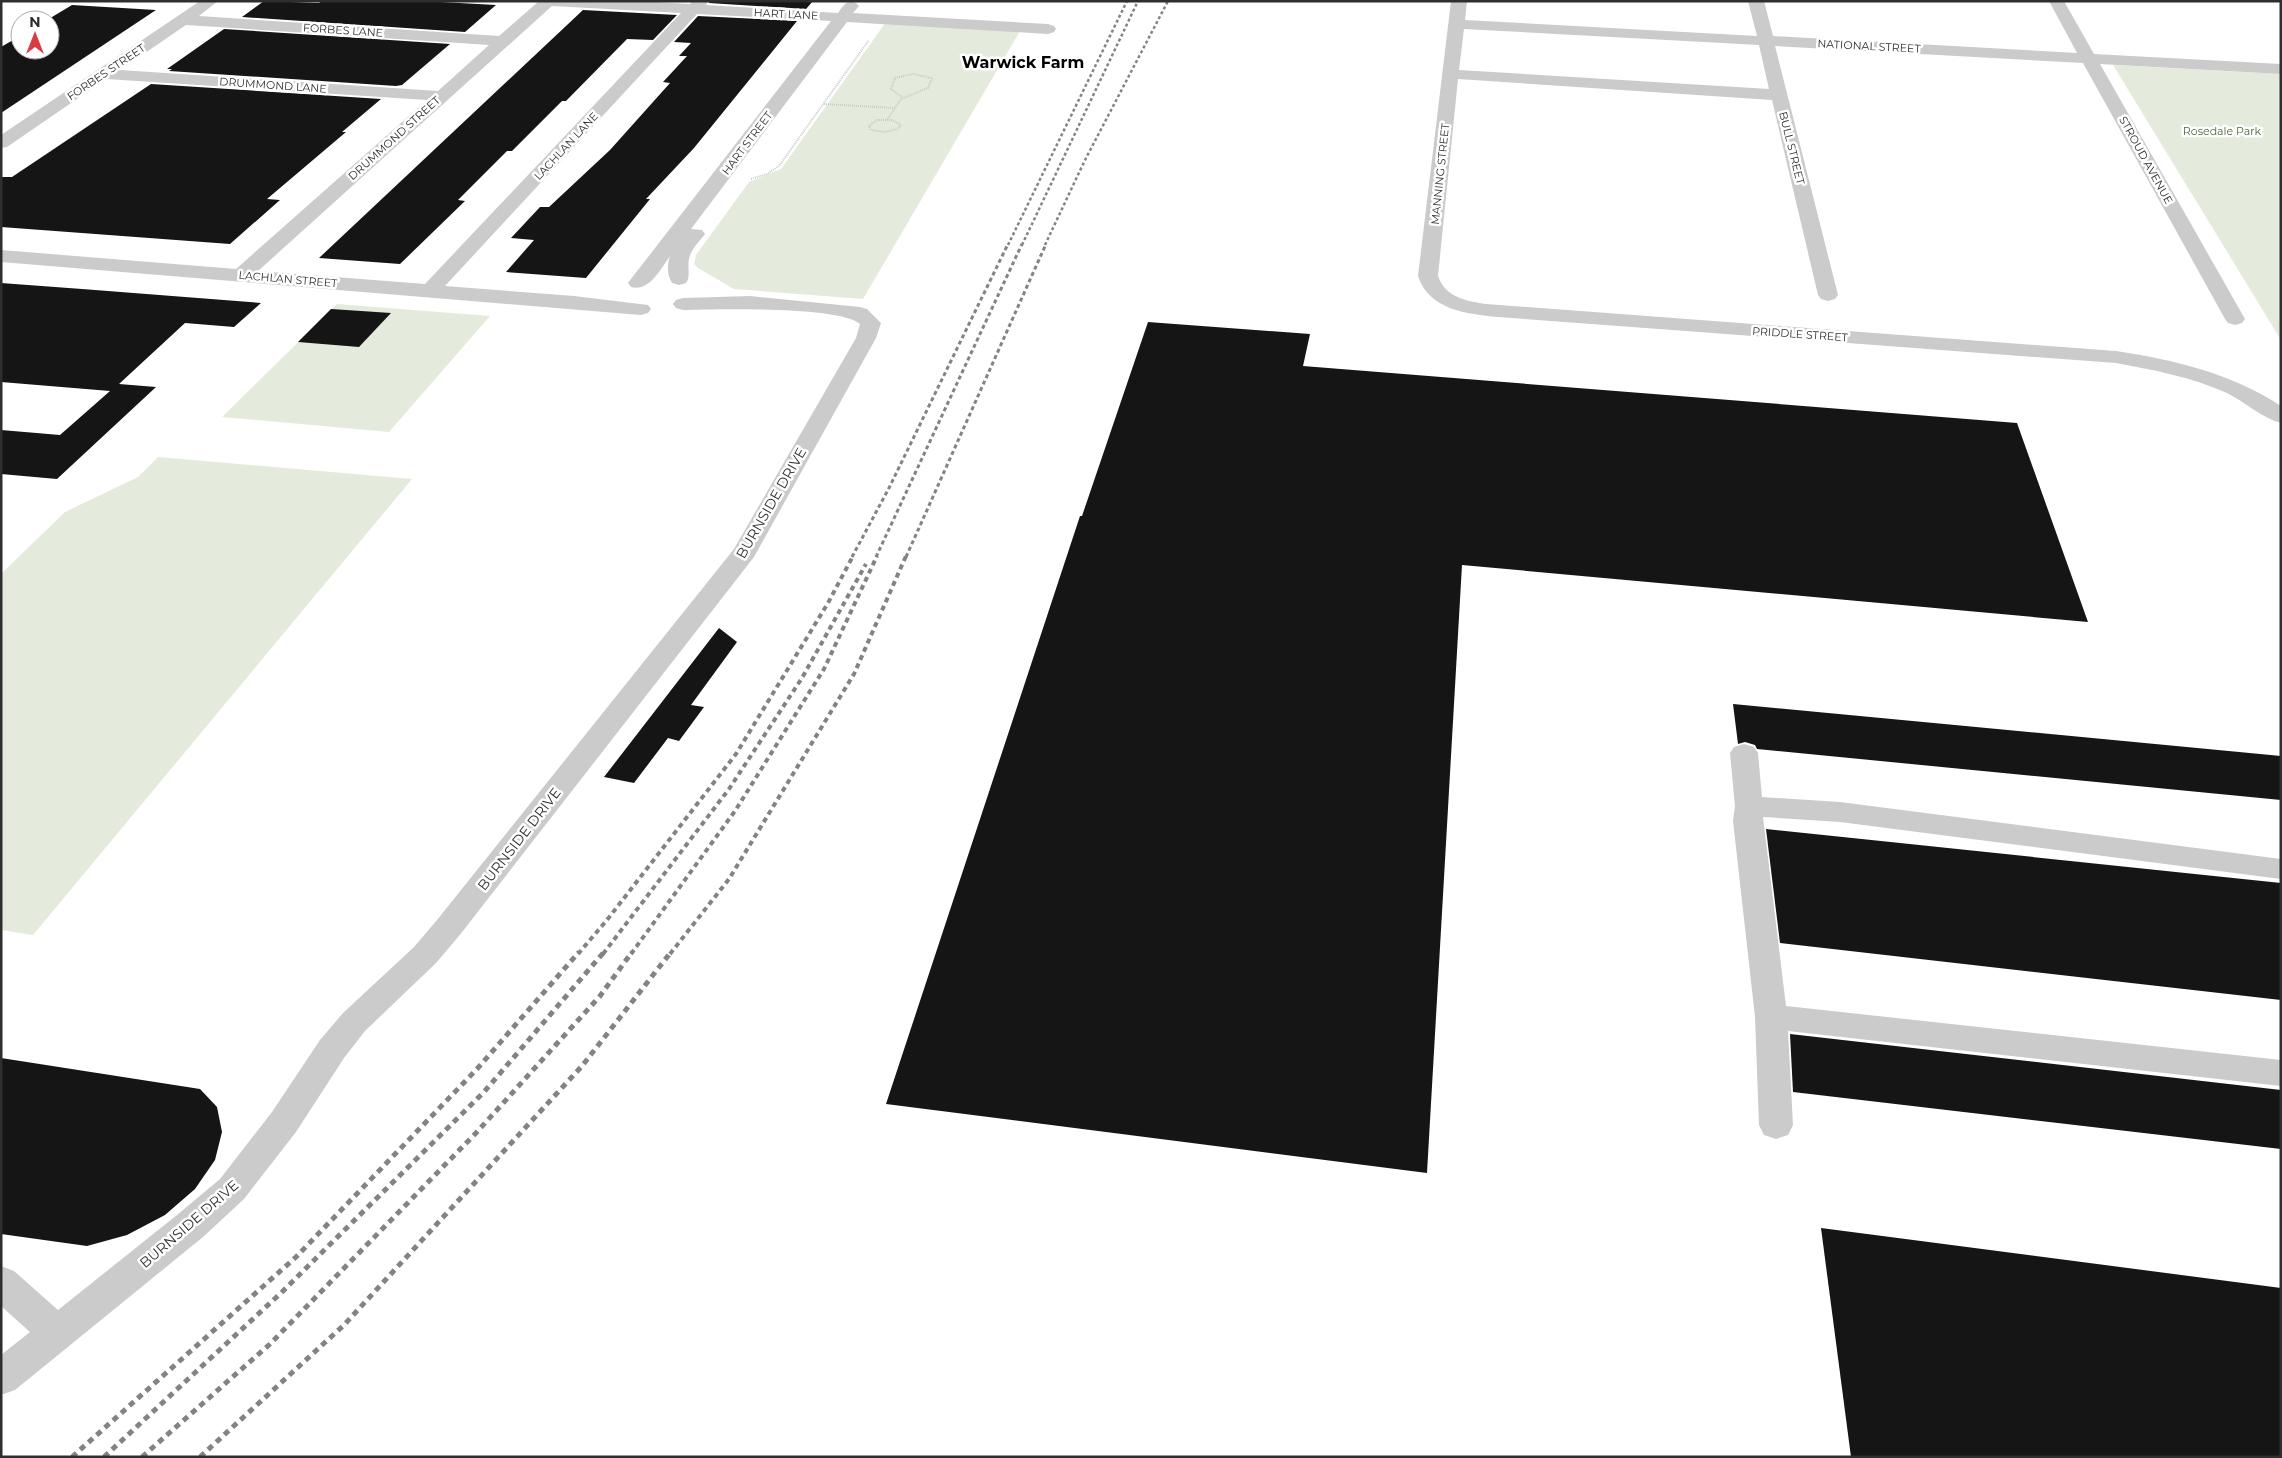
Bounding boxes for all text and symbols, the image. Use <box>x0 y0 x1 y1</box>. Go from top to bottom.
street label: HART LANE <box>753 5 819 23</box>
north arrow <box>10 10 60 60</box>
text: N <box>29 13 41 31</box>
street label: FORBES LANE <box>303 20 383 40</box>
street label: NATIONAL STREET <box>1817 36 1922 56</box>
street label: FORBES STREET <box>64 40 148 103</box>
district label: Warwick Farm <box>962 53 1084 72</box>
street label: DRUMMOND LANE <box>219 74 327 96</box>
street label: DRUMMOND STREET <box>345 93 443 183</box>
street label: HART STREET <box>719 108 776 177</box>
street label: LACHLAN LANE <box>531 109 601 183</box>
street label: BULL STREET <box>1776 110 1808 187</box>
street label: STROUD AVENUE <box>2116 114 2176 206</box>
street label: MANNING STREET <box>1428 122 1452 225</box>
park label: Rosedale Park <box>2183 124 2262 138</box>
street label: LACHLAN STREET <box>238 268 339 290</box>
street label: PRIDDLE STREET <box>1752 324 1849 344</box>
street label: BURNSIDE DRIVE <box>732 444 810 562</box>
street label: BURNSIDE DRIVE <box>473 784 565 894</box>
street label: BURNSIDE DRIVE <box>136 1176 242 1272</box>

